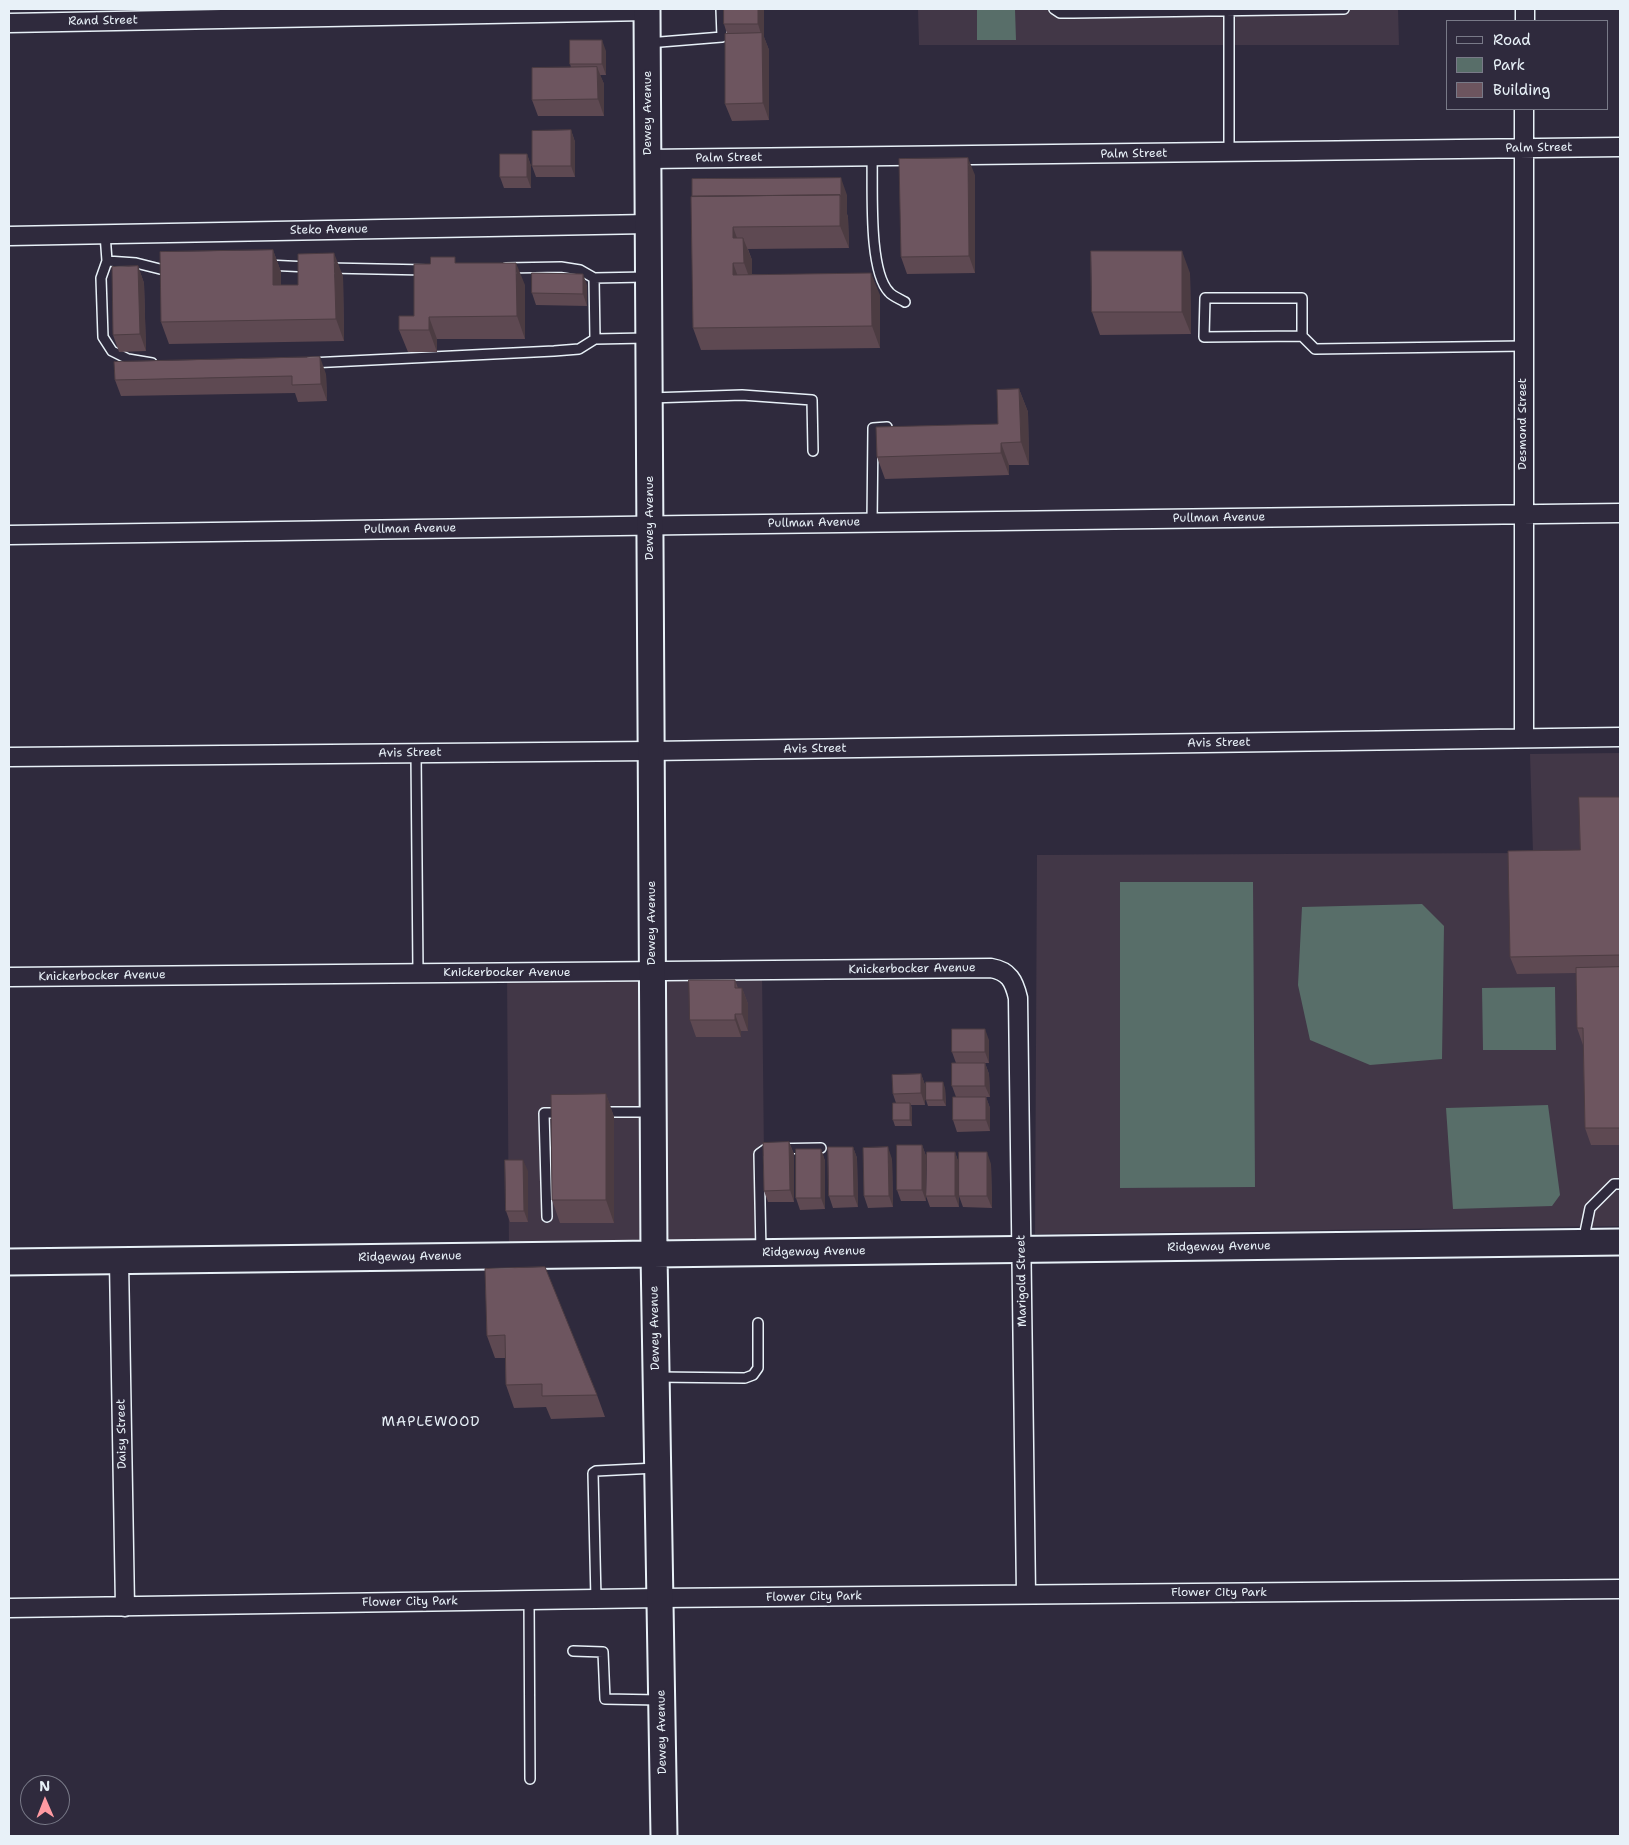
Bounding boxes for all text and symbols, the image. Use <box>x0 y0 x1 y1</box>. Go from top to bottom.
street label: Rand Street <box>68 13 138 29</box>
legend <box>1446 20 1609 110</box>
text: Road <box>1493 30 1531 50</box>
text: Park <box>1493 55 1525 75</box>
street label: Dewey Avenue <box>641 71 655 155</box>
text: Building <box>1493 80 1550 100</box>
street label: Palm Street <box>1505 140 1573 156</box>
street label: Palm Street <box>1100 146 1168 162</box>
street label: Palm Street <box>695 150 763 166</box>
street label: Steko Avenue <box>290 222 368 238</box>
street label: Desmond Street <box>1516 378 1530 470</box>
street label: Dewey Avenue <box>643 476 657 560</box>
street label: Pullman Avenue <box>1173 510 1265 526</box>
street label: Pullman Avenue <box>768 515 860 531</box>
street label: Pullman Avenue <box>364 521 456 537</box>
street label: Avis Street <box>1187 735 1251 751</box>
street label: Avis Street <box>783 741 847 757</box>
street label: Avis Street <box>378 745 442 761</box>
street label: Dewey Avenue <box>645 881 659 965</box>
street label: Knickerbocker Avenue <box>848 961 976 977</box>
street label: Knickerbocker Avenue <box>443 966 571 980</box>
street label: Knickerbocker Avenue <box>38 968 166 984</box>
street label: Marigold Street <box>1014 1235 1030 1327</box>
street label: Ridgeway Avenue <box>1167 1239 1271 1255</box>
street label: Ridgeway Avenue <box>762 1244 866 1260</box>
street label: Ridgeway Avenue <box>358 1249 462 1265</box>
street label: Dewey Avenue <box>647 1286 663 1370</box>
street label: Daisy Street <box>114 1399 130 1469</box>
district label: MAPLEWOOD <box>380 1414 482 1430</box>
street label: Flower City Park <box>1171 1586 1267 1600</box>
street label: Flower City Park <box>766 1589 862 1605</box>
street label: Flower City Park <box>362 1594 458 1610</box>
street label: Dewey Avenue <box>654 1690 670 1774</box>
north arrow <box>20 1775 70 1825</box>
text: N <box>39 1777 50 1795</box>

